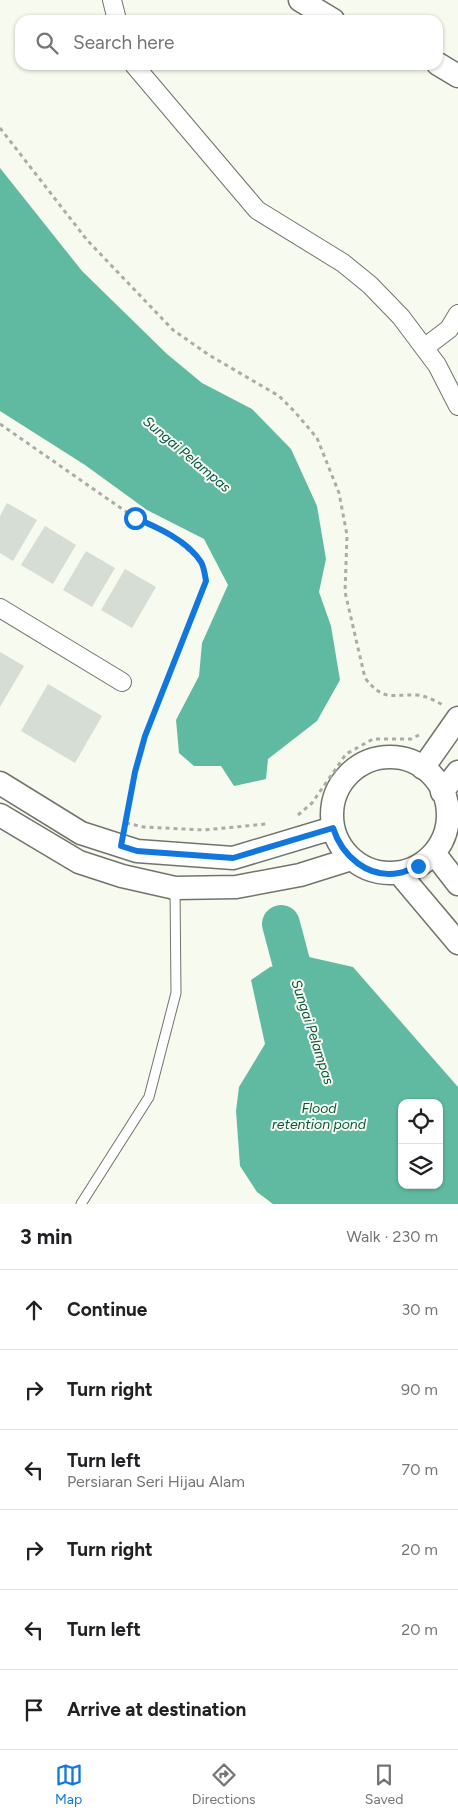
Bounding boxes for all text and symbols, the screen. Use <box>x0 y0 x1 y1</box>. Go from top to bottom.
search box <box>15 15 443 70</box>
icon: search <box>33 29 61 57</box>
text: Search here <box>73 31 175 54</box>
water label: Sungai Pelampas <box>139 413 234 496</box>
route start <box>124 507 147 530</box>
route end <box>407 855 430 878</box>
water label: Sungai Pelampas <box>288 978 338 1087</box>
map controls <box>398 1099 443 1189</box>
button: locate <box>398 1099 443 1144</box>
water label: Flood retention pond <box>272 1100 367 1133</box>
button: layers <box>398 1144 443 1189</box>
text: 3 min <box>20 1224 72 1249</box>
text: Walk · 230 m <box>346 1227 438 1246</box>
icon: ahead <box>20 1296 48 1324</box>
text: Continue <box>67 1298 147 1321</box>
text: 30 m <box>401 1300 438 1319</box>
icon: right <box>20 1376 48 1404</box>
text: Turn right <box>67 1378 153 1401</box>
text: 90 m <box>401 1380 438 1399</box>
text: Turn left <box>67 1449 141 1472</box>
icon: left <box>20 1456 48 1484</box>
text: 70 m <box>402 1460 438 1479</box>
text: Persiaran Seri Hijau Alam <box>67 1472 245 1491</box>
icon: right <box>20 1536 48 1564</box>
text: Turn right <box>67 1538 153 1561</box>
text: 20 m <box>401 1540 438 1559</box>
icon: left <box>20 1616 48 1644</box>
text: Turn left <box>67 1618 141 1641</box>
text: 20 m <box>401 1620 438 1639</box>
icon: arrive <box>20 1696 48 1724</box>
text: Arrive at destination <box>67 1698 246 1721</box>
tab: Map <box>55 1761 83 1808</box>
tab: Directions <box>192 1761 256 1808</box>
tab: Saved <box>365 1761 403 1808</box>

